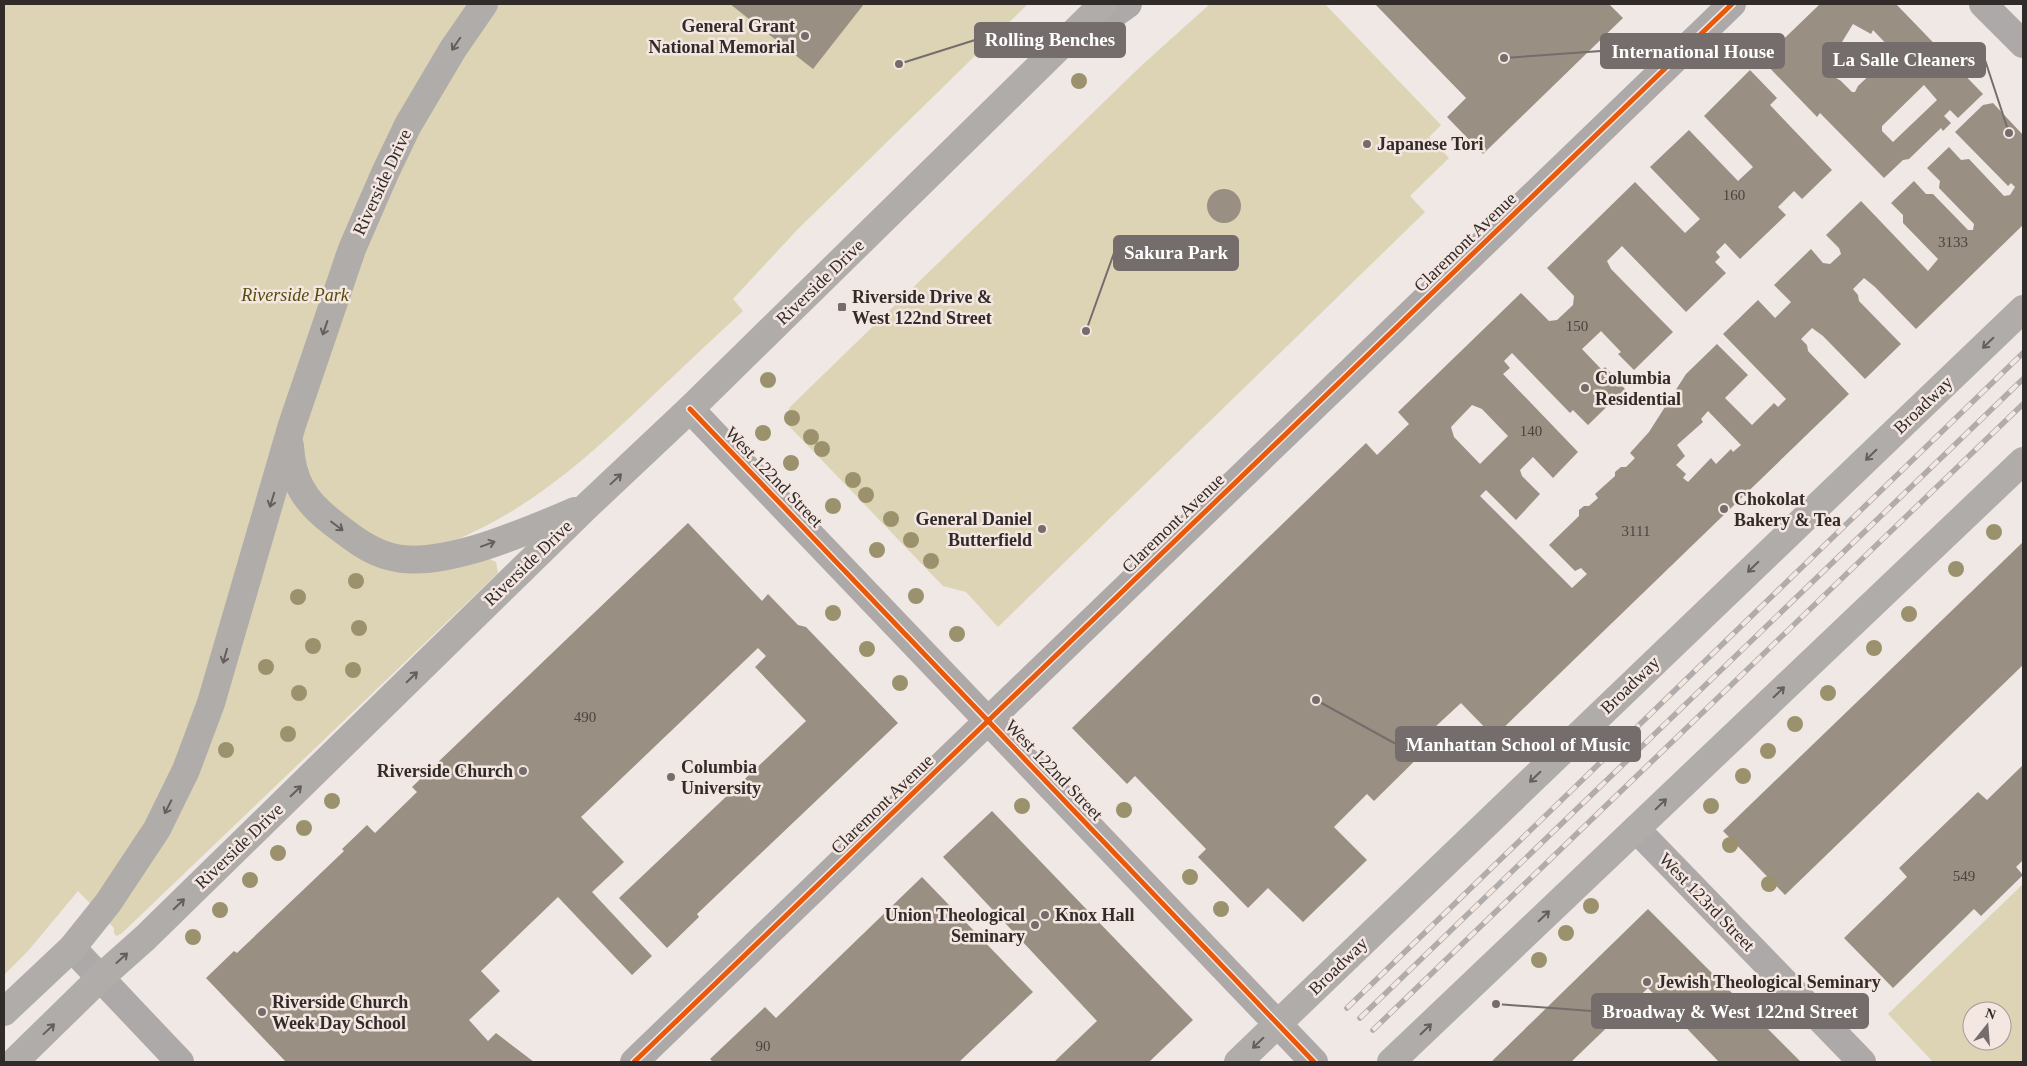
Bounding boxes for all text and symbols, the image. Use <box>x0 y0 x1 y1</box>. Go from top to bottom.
place label: General Grant National Memorial <box>649 16 795 57</box>
callout: Rolling Benches <box>975 23 1125 57</box>
text: Rolling Benches <box>985 29 1115 50</box>
marker: General Grant National Memorial <box>799 30 811 42</box>
callout: International House <box>1601 34 1784 68</box>
one-way arrow <box>451 37 461 51</box>
text: International House <box>1611 41 1775 62</box>
callout: La Salle Cleaners <box>1823 43 1985 77</box>
text: La Salle Cleaners <box>1833 49 1975 70</box>
street label: Riverside Drive <box>349 126 415 238</box>
place label: Japanese Tori <box>1377 134 1484 154</box>
marker: Japanese Tori <box>1361 138 1373 150</box>
house number: 160 <box>1723 187 1745 203</box>
street label: Claremont Avenue <box>1410 188 1520 296</box>
house number: 3133 <box>1938 234 1968 250</box>
street label: Riverside Drive <box>772 235 868 329</box>
callout: Sakura Park <box>1114 236 1238 270</box>
text: Sakura Park <box>1124 242 1228 263</box>
park label: Riverside Park <box>240 285 350 305</box>
place label: Riverside Drive & West 122nd Street <box>852 287 992 328</box>
marker: Riverside Drive & West 122nd Street <box>836 301 848 313</box>
house number: 150 <box>1566 318 1588 334</box>
one-way arrow <box>320 320 329 335</box>
one-way arrow <box>1982 337 1994 349</box>
place label: Columbia Residential <box>1595 368 1681 409</box>
street label: Broadway <box>1889 372 1957 438</box>
marker: Columbia Residential <box>1579 382 1591 394</box>
street label: West 122nd Street <box>721 423 827 531</box>
house number: 140 <box>1520 423 1542 439</box>
one-way arrow <box>1864 449 1877 461</box>
street label: Claremont Avenue <box>1118 469 1228 577</box>
one-way arrow <box>610 473 623 485</box>
place label: Chokolat Bakery & Tea <box>1734 489 1841 530</box>
one-way arrow <box>266 492 276 508</box>
marker: Chokolat Bakery & Tea <box>1718 503 1730 515</box>
place label: General Daniel Butterfield <box>916 509 1032 550</box>
street label: Riverside Drive <box>480 516 576 610</box>
one-way arrow <box>330 521 343 532</box>
marker: General Daniel Butterfield <box>1036 523 1048 535</box>
house number: 3111 <box>1622 523 1650 539</box>
one-way arrow <box>480 539 496 548</box>
one-way arrow <box>1747 561 1759 573</box>
one-way arrow <box>220 647 230 663</box>
street label: Broadway <box>1596 652 1664 718</box>
one-way arrow <box>406 671 418 683</box>
one-way arrow <box>1773 686 1786 698</box>
house number: 490 <box>574 709 596 725</box>
street label: West 122nd Street <box>1001 716 1107 824</box>
callout: Manhattan School of Music <box>1396 727 1640 761</box>
text: Manhattan School of Music <box>1406 734 1630 755</box>
street label: Claremont Avenue <box>827 750 937 858</box>
place label: Columbia University <box>681 757 761 798</box>
place label: Riverside Church <box>377 761 513 781</box>
marker: Riverside Church <box>517 765 529 777</box>
marker: Columbia University <box>665 771 677 783</box>
one-way arrow <box>1529 771 1542 783</box>
one-way arrow <box>289 785 302 797</box>
one-way arrow <box>1655 798 1668 810</box>
one-way arrow <box>163 799 172 814</box>
street label: Riverside Drive <box>191 799 287 893</box>
street label: West 123rd Street <box>1655 849 1759 955</box>
house number: 549 <box>1953 868 1975 884</box>
one-way arrow <box>173 898 186 910</box>
place label: Union Theological Seminary <box>885 905 1025 946</box>
place label: Knox Hall <box>1055 905 1135 925</box>
marker: Knox Hall <box>1039 909 1051 921</box>
one-way arrow <box>1537 910 1550 922</box>
marker: Union Theological Seminary <box>1029 919 1041 931</box>
street label: Broadway <box>1304 933 1372 999</box>
one-way arrow <box>116 953 129 964</box>
place label: Jewish Theological Seminary <box>1657 972 1881 992</box>
marker: Jewish Theological Seminary <box>1641 976 1653 988</box>
place label: Riverside Church Week Day School <box>272 992 408 1033</box>
callout: Broadway & West 122nd Street <box>1592 994 1868 1028</box>
text: Broadway & West 122nd Street <box>1602 1001 1858 1022</box>
north arrow <box>1962 1001 2012 1051</box>
text: N <box>1984 1005 1998 1023</box>
marker: Riverside Church Week Day School <box>256 1006 268 1018</box>
one-way arrow <box>43 1023 56 1035</box>
one-way arrow <box>1420 1023 1433 1035</box>
one-way arrow <box>1251 1037 1264 1049</box>
house number: 90 <box>756 1038 771 1054</box>

